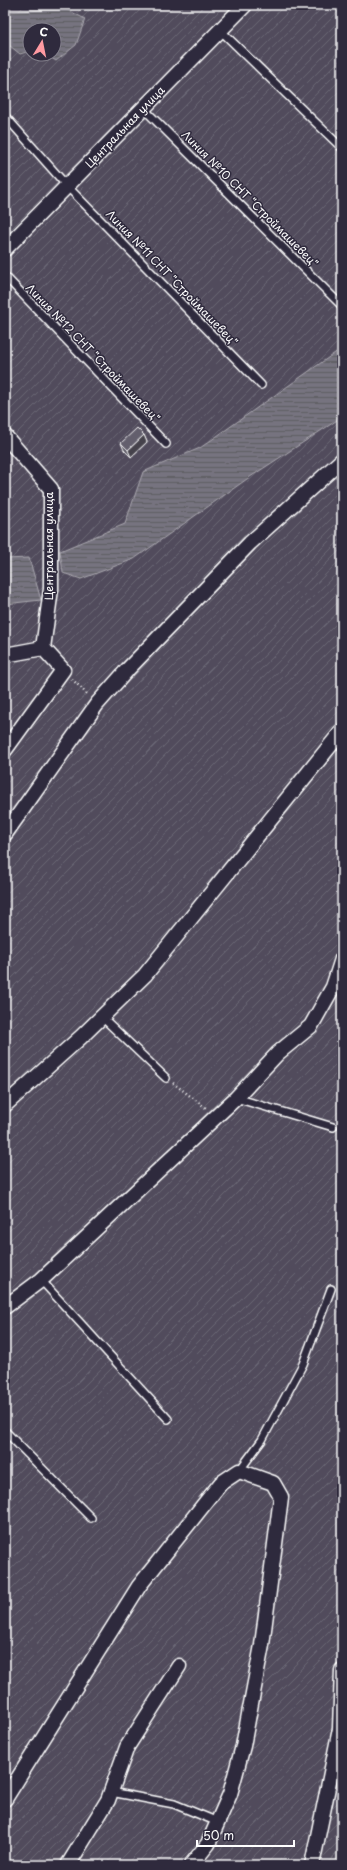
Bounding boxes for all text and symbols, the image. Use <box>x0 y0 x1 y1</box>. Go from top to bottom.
north arrow <box>22 22 62 62</box>
text: С <box>38 23 49 41</box>
street label: Центральная улица <box>81 82 168 172</box>
street label: Линия №10 СНТ "Строймашевец" <box>178 126 323 271</box>
street label: Линия №11 СНТ "Строймашевец" <box>102 206 242 350</box>
street label: Линия №12 СНТ "Строймашевец" <box>22 279 164 426</box>
street label: Центральная улица <box>40 492 57 600</box>
scale bar <box>197 1822 294 1848</box>
text: 50 m <box>203 1826 234 1844</box>

